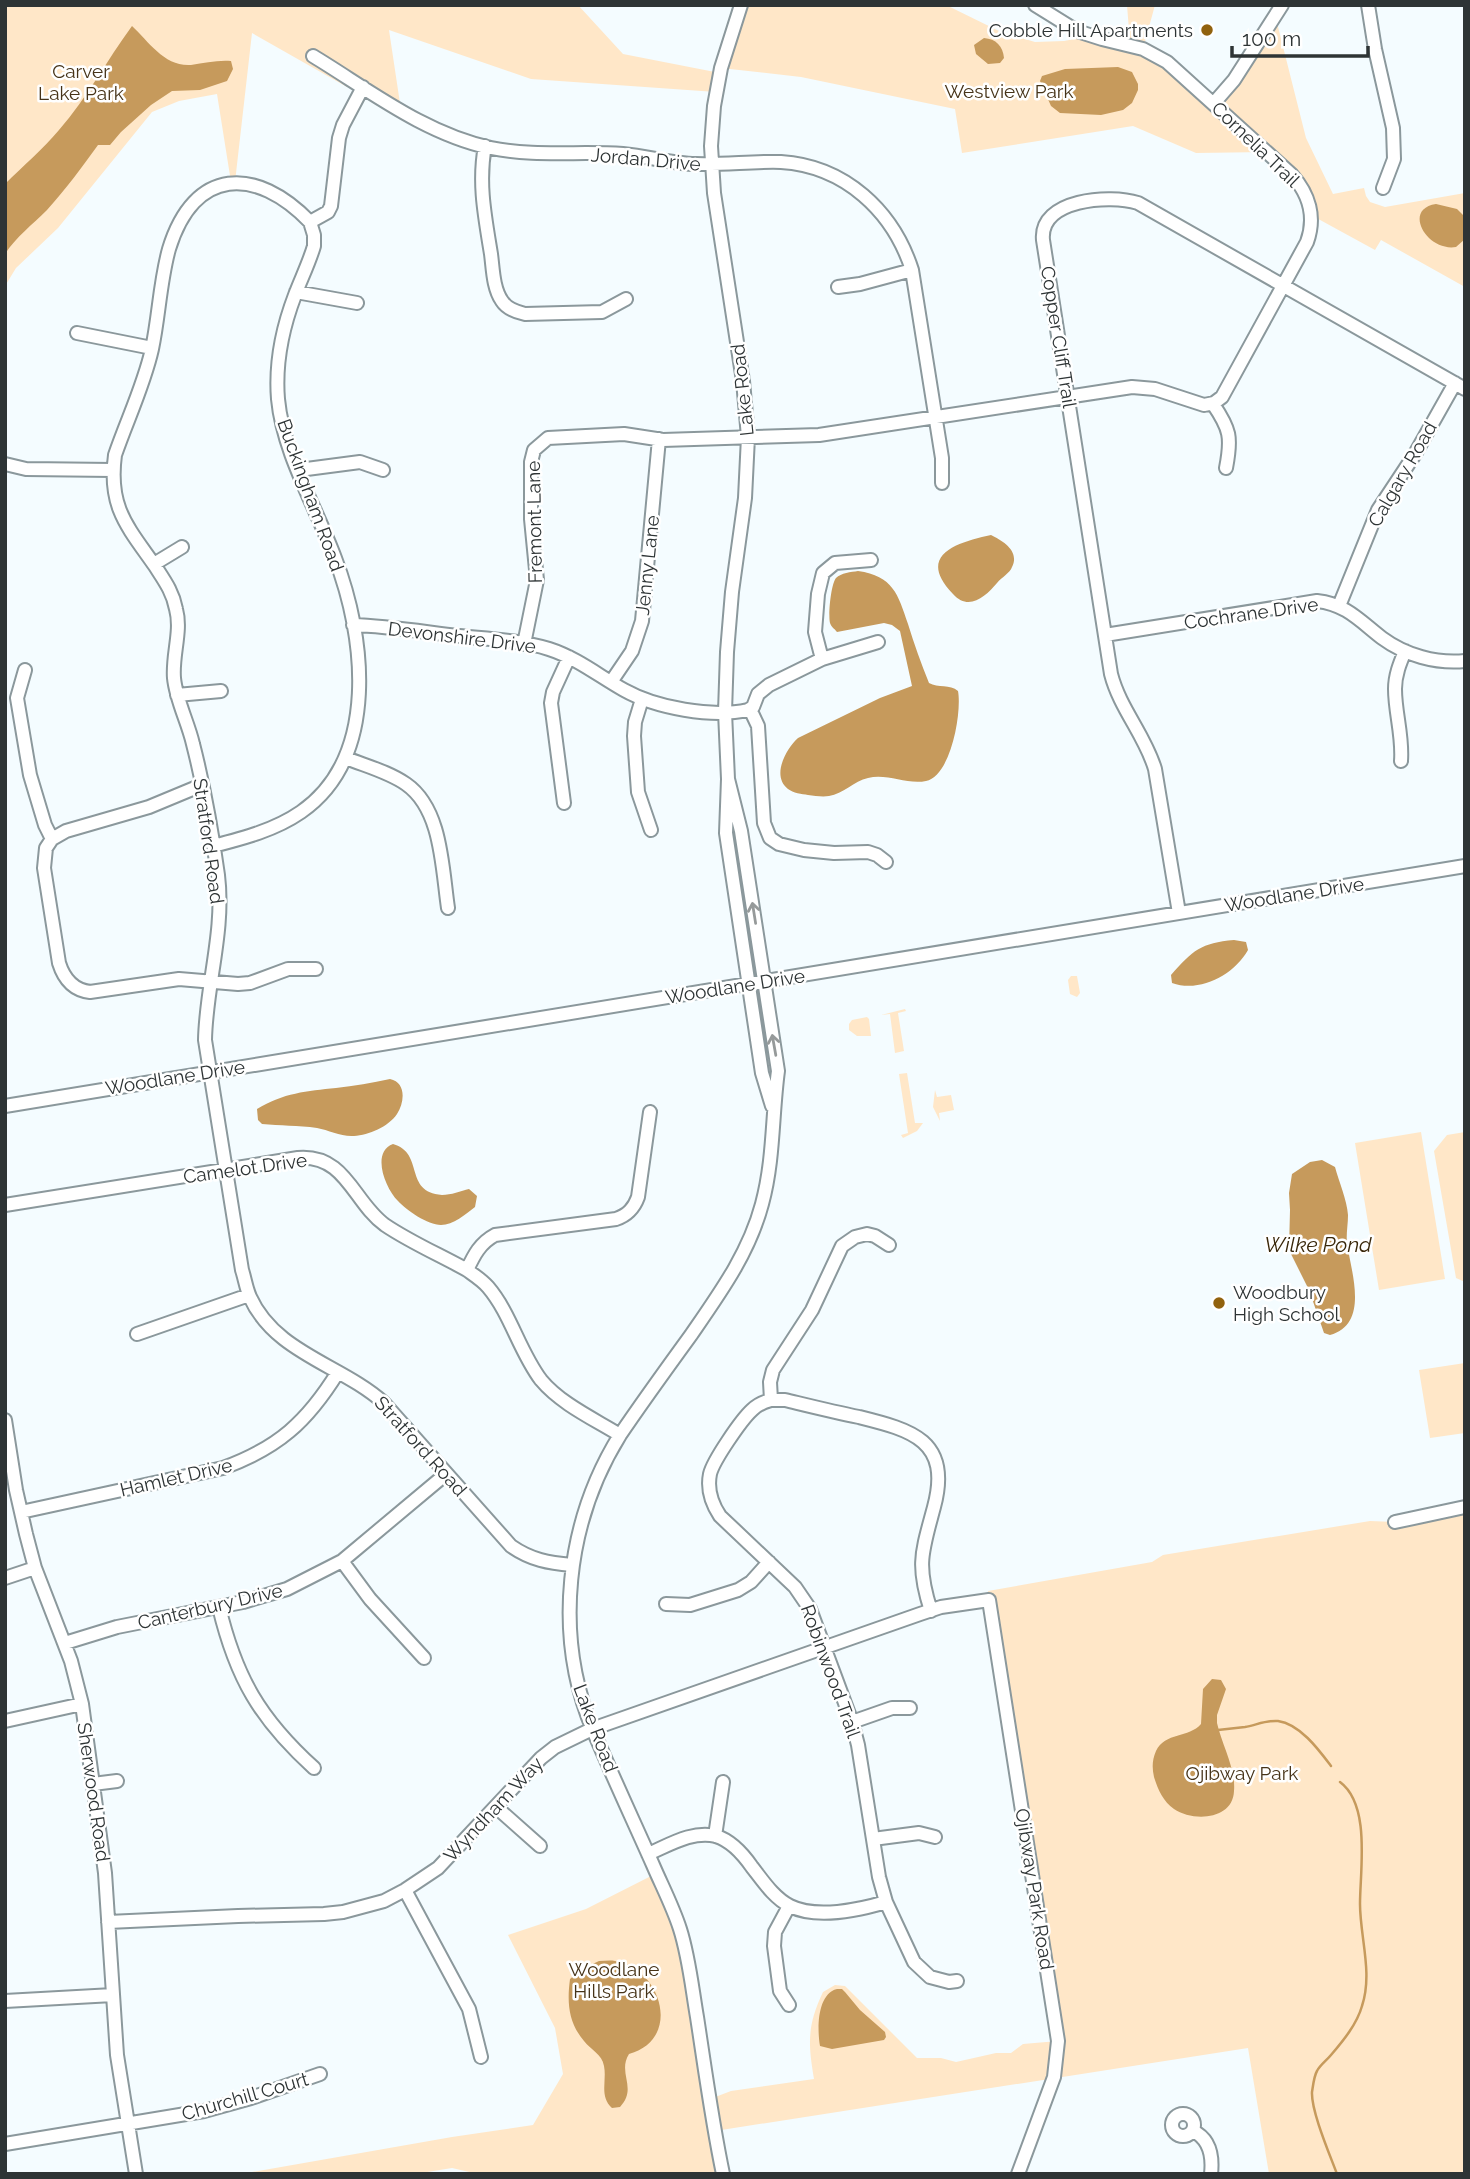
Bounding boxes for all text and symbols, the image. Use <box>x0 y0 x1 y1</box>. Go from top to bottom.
scale bar <box>1232 14 1368 58</box>
place label: Cobble Hill Apartments <box>989 19 1193 41</box>
marker: Cobble Hill Apartments <box>1199 22 1215 38</box>
text: 100 m <box>1242 26 1301 51</box>
park label: Carver Lake Park <box>38 60 124 104</box>
park label: Westview Park <box>944 80 1074 102</box>
street label: Cornelia Trail <box>1208 97 1305 192</box>
street label: Jordan Drive <box>590 143 702 175</box>
street label: Copper Cliff Trail <box>1037 264 1081 410</box>
street label: Lake Road <box>726 343 758 437</box>
street label: Buckingham Road <box>273 416 349 574</box>
street label: Calgary Road <box>1363 418 1441 530</box>
street label: Fremont Lane <box>522 461 546 583</box>
street label: Jenny Lane <box>631 514 663 616</box>
street label: Cochrane Drive <box>1183 593 1319 633</box>
street label: Devonshire Drive <box>387 617 537 657</box>
street label: Stratford Road <box>189 777 229 905</box>
street label: Woodlane Drive <box>1223 872 1365 916</box>
one-way arrow <box>747 902 760 925</box>
street label: Woodlane Drive <box>664 964 806 1008</box>
one-way arrow <box>767 1034 780 1056</box>
street label: Woodlane Drive <box>104 1055 246 1099</box>
street label: Camelot Drive <box>182 1148 308 1188</box>
water label: Wilke Pond <box>1264 1232 1372 1257</box>
place label: Woodbury High School <box>1233 1281 1340 1325</box>
marker: Woodbury High School <box>1211 1295 1227 1311</box>
street label: Stratford Road <box>370 1391 472 1501</box>
street label: Hamlet Drive <box>118 1453 234 1501</box>
street label: Canterbury Drive <box>135 1579 285 1633</box>
street label: Robinwood Trail <box>797 1601 866 1741</box>
street label: Lake Road <box>569 1681 623 1775</box>
street label: Sherwood Road <box>73 1721 115 1863</box>
street label: Wyndham Way <box>439 1752 547 1866</box>
park label: Ojibway Park <box>1186 1762 1298 1784</box>
street label: Ojibway Park Road <box>1011 1807 1059 1971</box>
park label: Woodlane Hills Park <box>569 1958 659 2002</box>
street label: Churchill Court <box>179 2067 311 2125</box>

